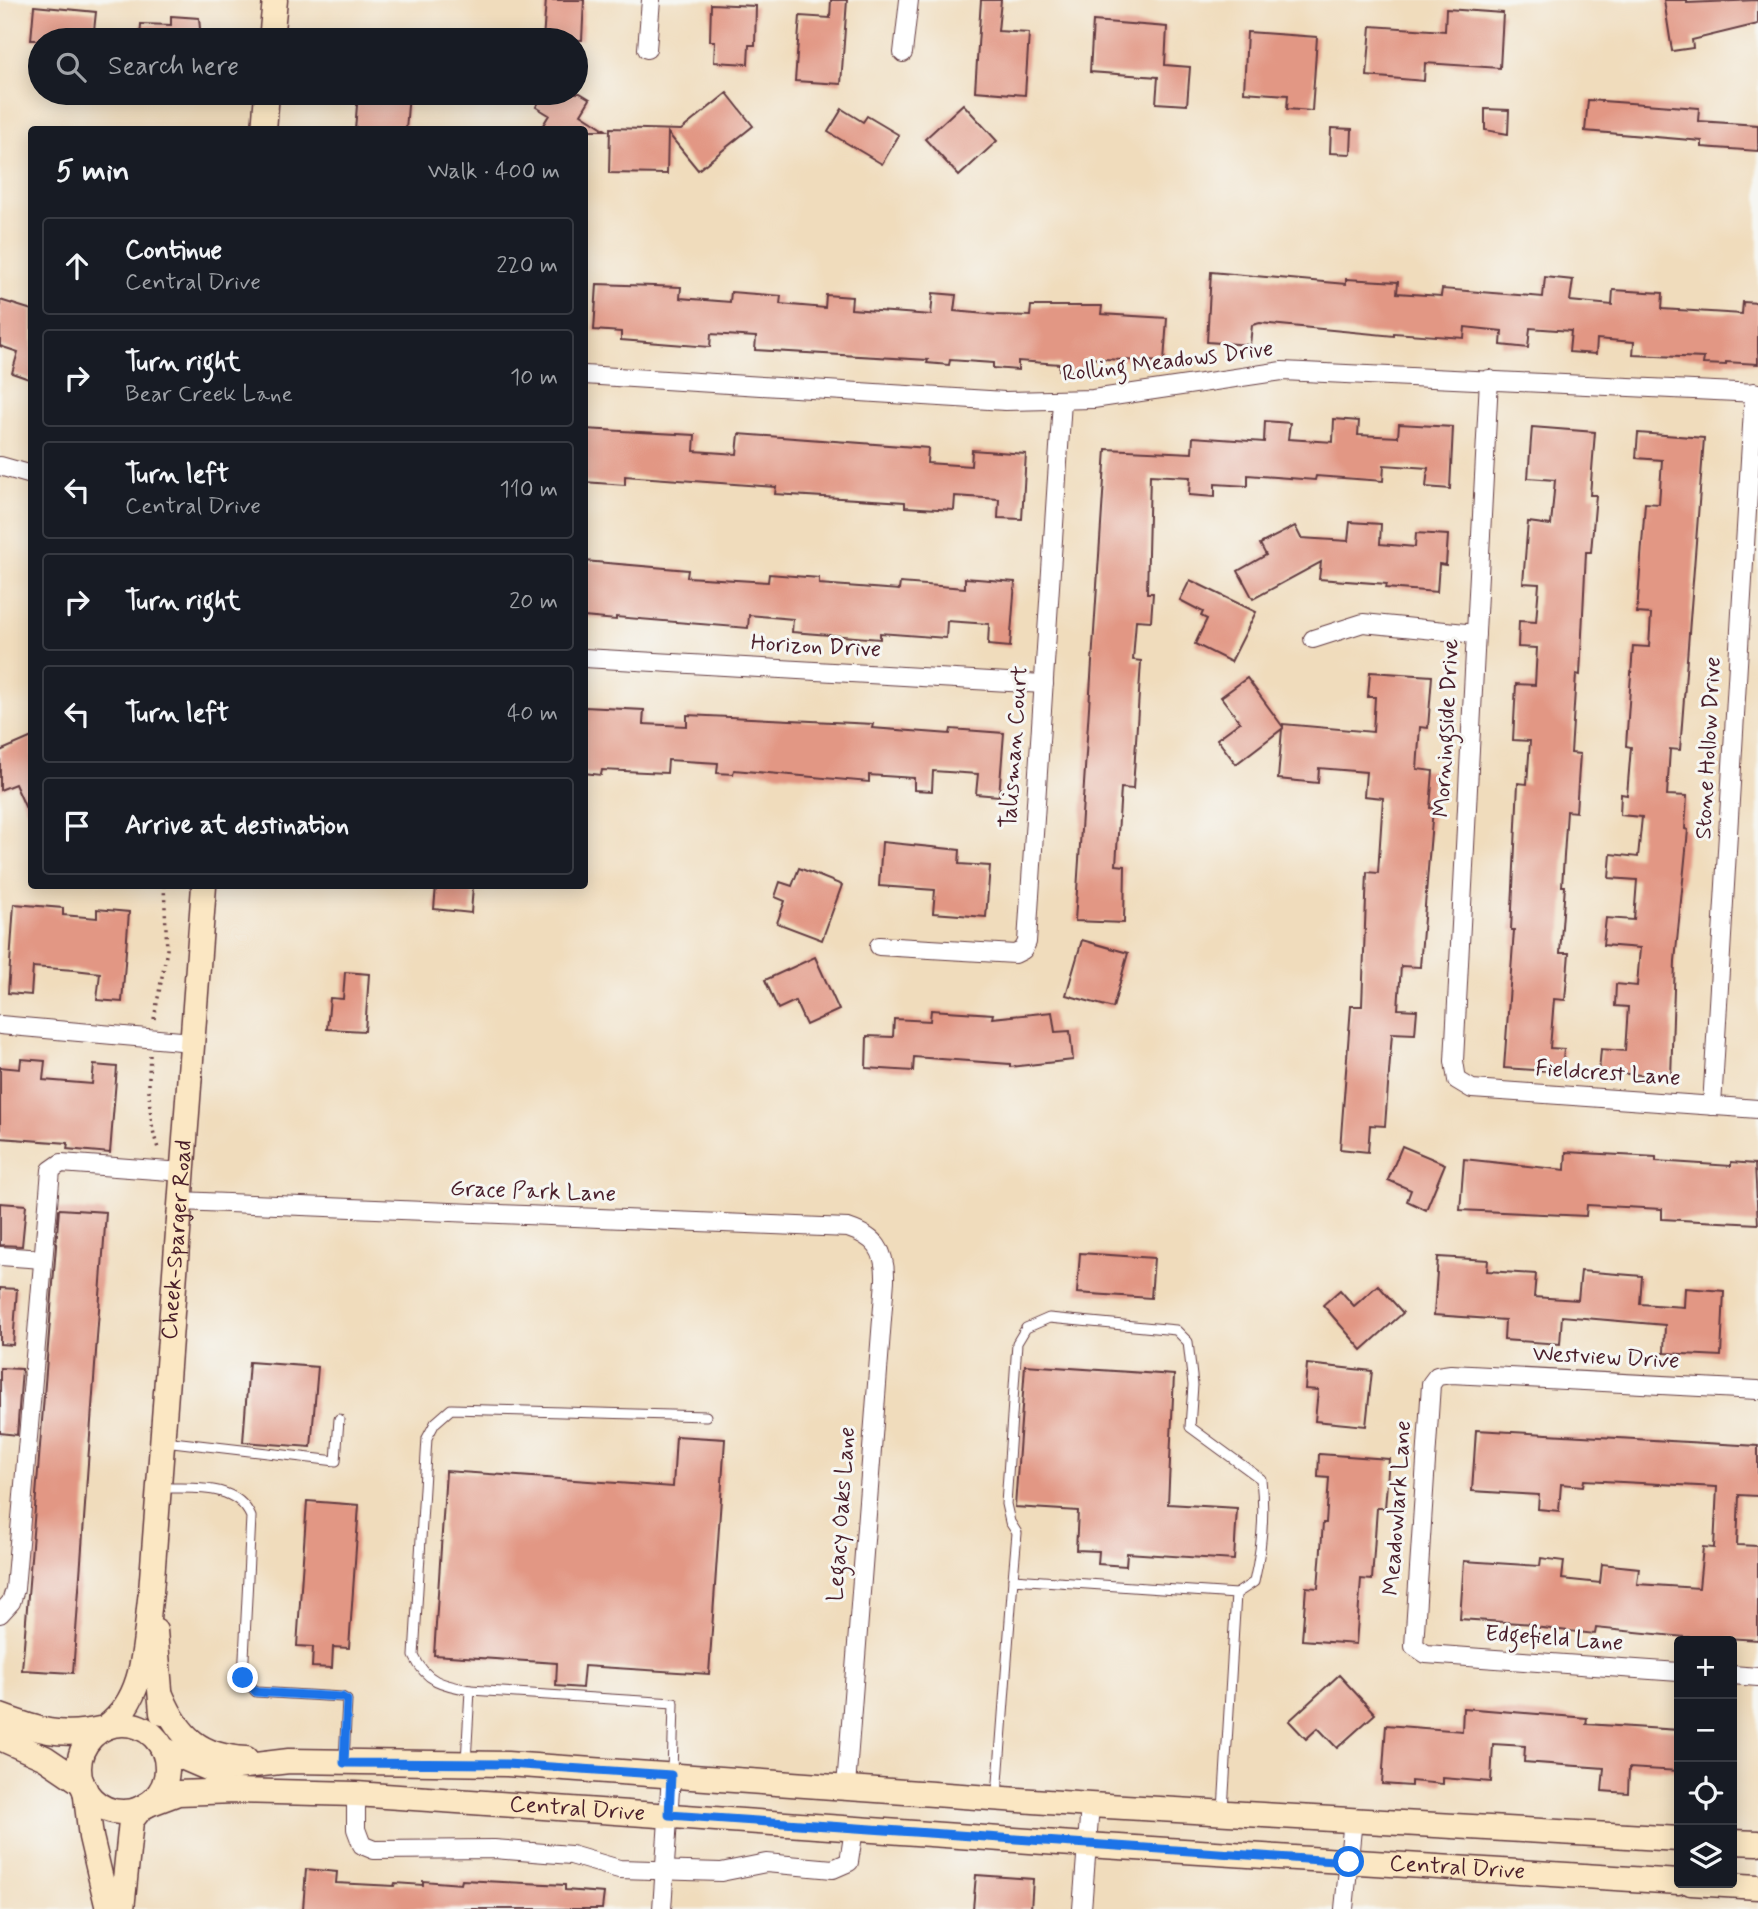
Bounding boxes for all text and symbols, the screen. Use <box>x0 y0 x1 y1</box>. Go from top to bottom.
search box <box>28 28 588 105</box>
icon: search <box>52 48 90 86</box>
text: Search here <box>108 50 239 84</box>
text: 5 min <box>56 152 130 191</box>
text: Walk · 400 m <box>428 157 560 187</box>
text: Continue <box>125 234 222 268</box>
icon: ahead <box>58 247 96 285</box>
text: 220 m <box>496 251 558 281</box>
text: Central Drive <box>125 268 261 298</box>
street label: Rolling Meadows Drive <box>1061 334 1275 392</box>
text: Turn right <box>125 346 241 380</box>
icon: right <box>58 359 96 397</box>
text: 10 m <box>510 363 558 393</box>
text: Bear Creek Lane <box>125 380 293 410</box>
text: Turn left <box>125 458 229 492</box>
icon: left <box>58 471 96 509</box>
text: 110 m <box>499 475 558 505</box>
text: Central Drive <box>125 492 261 522</box>
icon: right <box>58 583 96 621</box>
text: Turn right <box>125 585 241 619</box>
text: 20 m <box>509 587 558 617</box>
street label: Horizon Drive <box>750 629 882 665</box>
street label: Morningside Drive <box>1427 638 1469 818</box>
street label: Stone Hollow Drive <box>1689 656 1729 840</box>
street label: Talisman Court <box>994 665 1036 829</box>
icon: left <box>58 695 96 733</box>
text: Turn left <box>125 697 229 731</box>
text: 40 m <box>507 699 558 729</box>
icon: arrive <box>58 807 96 845</box>
text: Arrive at destination <box>125 809 349 843</box>
street label: Fieldcrest Lane <box>1534 1054 1682 1094</box>
street label: Cheek-Sparger Road <box>155 1139 200 1341</box>
street label: Grace Park Lane <box>449 1174 617 1210</box>
street label: Westview Drive <box>1532 1339 1680 1377</box>
street label: Meadowlark Lane <box>1377 1419 1419 1597</box>
street label: Legacy Oaks Lane <box>821 1426 865 1603</box>
street label: Edgefield Lane <box>1484 1619 1624 1661</box>
map controls <box>1674 1636 1737 1888</box>
button: + <box>1674 1636 1737 1699</box>
route end <box>227 1662 258 1693</box>
button: − <box>1674 1699 1737 1762</box>
button: locate <box>1674 1762 1737 1825</box>
street label: Central Drive <box>508 1790 646 1829</box>
button: layers <box>1674 1825 1737 1888</box>
route start <box>1333 1846 1364 1877</box>
street label: Central Drive <box>1388 1849 1526 1887</box>

